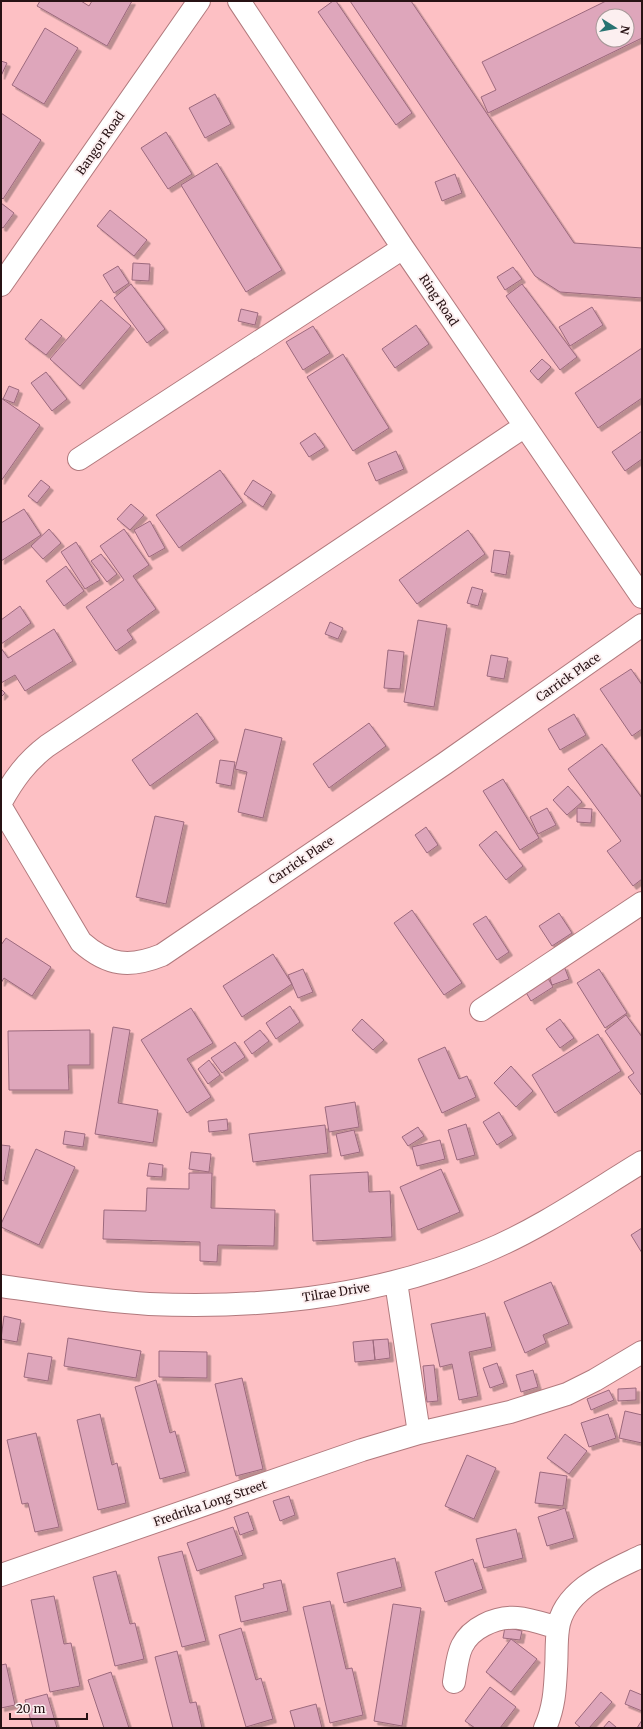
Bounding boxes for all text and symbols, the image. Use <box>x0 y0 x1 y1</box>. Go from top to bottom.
north arrow <box>595 8 635 48</box>
text: N <box>617 24 633 36</box>
street label: Bangor Road <box>73 108 127 178</box>
street label: Ring Road <box>416 271 462 329</box>
street label: Carrick Place <box>533 649 603 705</box>
street label: Carrick Place <box>266 833 336 887</box>
street label: Tilrae Drive <box>301 1279 371 1305</box>
street label: Fredrika Long Street <box>151 1476 269 1529</box>
scale bar <box>10 1695 87 1721</box>
text: 20 m <box>16 1701 45 1716</box>

